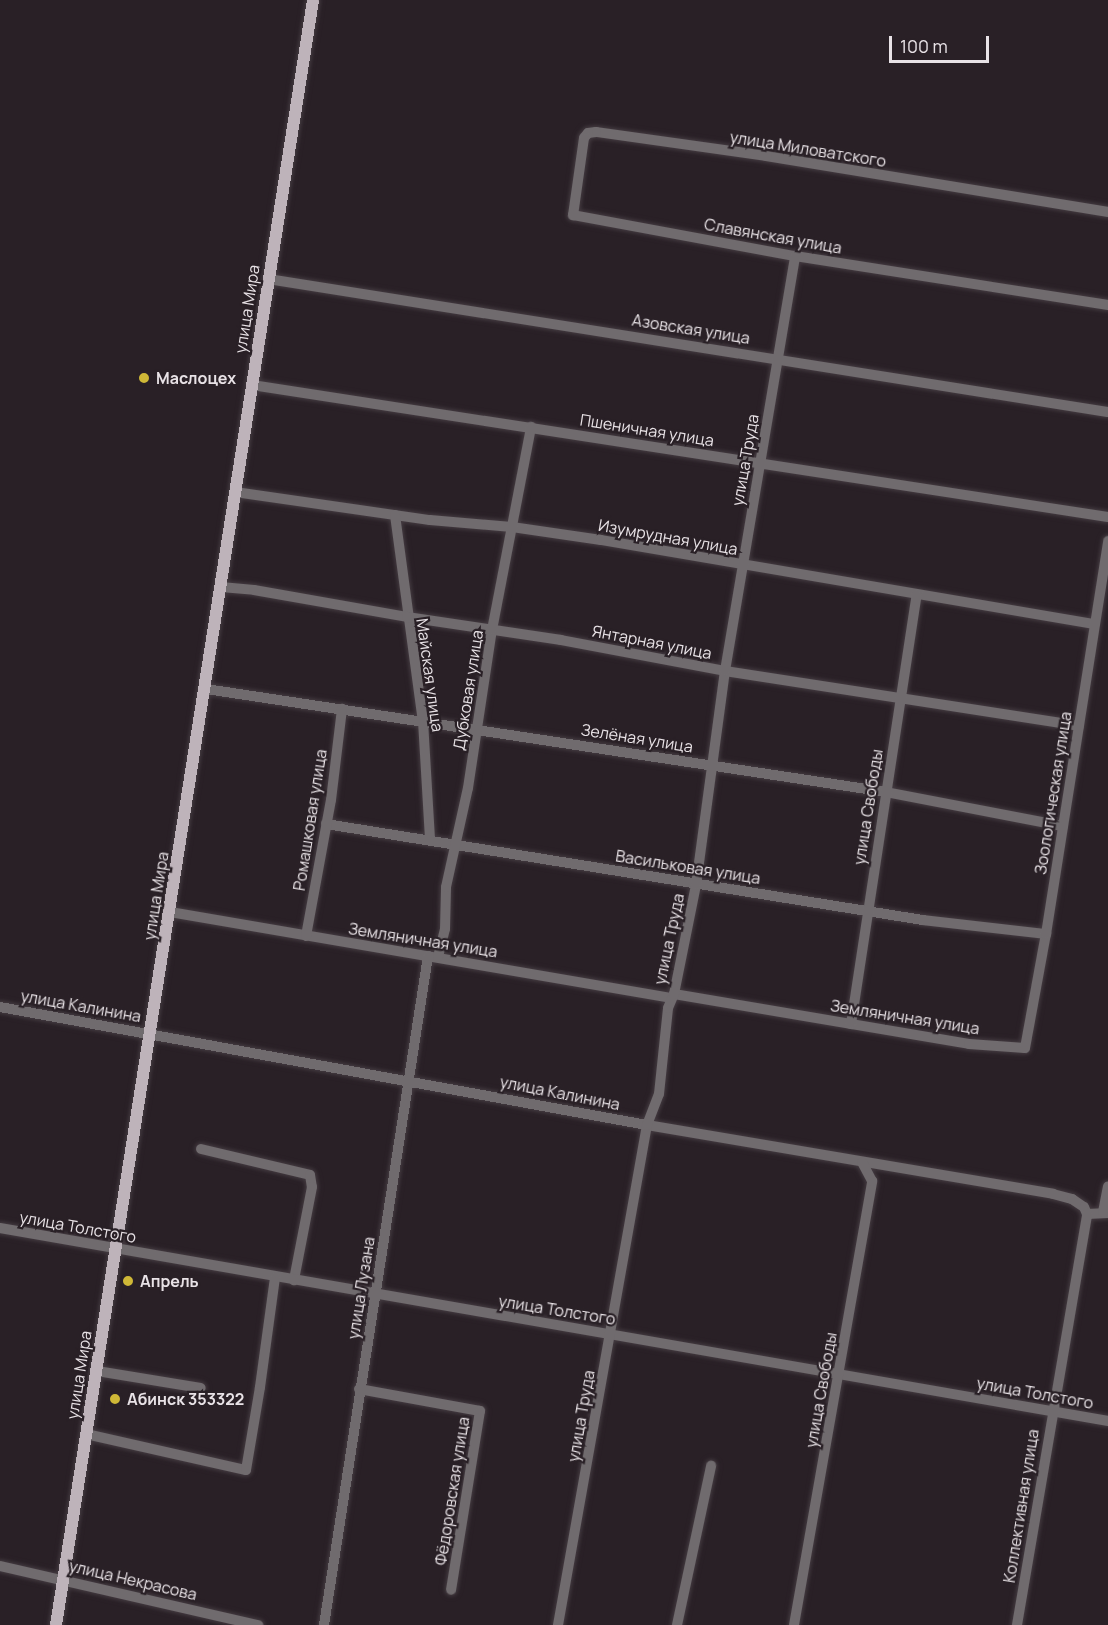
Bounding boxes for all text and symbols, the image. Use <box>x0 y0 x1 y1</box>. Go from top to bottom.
scale bar <box>892 24 992 62</box>
text: 100 m <box>900 34 948 58</box>
street label: улица Миловатского <box>729 127 887 171</box>
street label: Славянская улица <box>703 214 843 258</box>
street label: улица Мира <box>231 263 263 355</box>
street label: Азовская улица <box>631 310 751 348</box>
place label: Маслоцех <box>156 368 236 388</box>
marker: Маслоцех <box>137 371 151 385</box>
street label: Пшеничная улица <box>579 410 715 450</box>
street label: улица Труда <box>727 413 763 507</box>
street label: Изумрудная улица <box>597 515 739 559</box>
street label: Майская улица <box>413 617 447 733</box>
street label: Янтарная улица <box>591 621 713 663</box>
street label: Дубковая улица <box>449 628 487 752</box>
street label: Зоологическая улица <box>1031 710 1075 876</box>
street label: Зелёная улица <box>580 720 694 756</box>
street label: Ромашковая улица <box>289 748 331 892</box>
street label: улица Свободы <box>849 748 887 866</box>
street label: Васильковая улица <box>614 846 762 888</box>
street label: улица Мира <box>140 850 172 942</box>
street label: улица Труда <box>650 892 688 986</box>
street label: Земляничная улица <box>347 919 499 961</box>
street label: улица Калинина <box>19 986 143 1026</box>
street label: Земляничная улица <box>829 996 981 1038</box>
street label: улица Калинина <box>498 1072 622 1114</box>
street label: улица Толстого <box>18 1207 138 1247</box>
street label: улица Лузана <box>343 1235 379 1341</box>
place label: Апрель <box>140 1271 199 1291</box>
marker: Апрель <box>121 1274 135 1288</box>
street label: улица Толстого <box>497 1291 617 1329</box>
street label: улица Мира <box>63 1329 95 1421</box>
street label: улица Свободы <box>801 1331 841 1449</box>
street label: улица Труда <box>563 1369 599 1463</box>
street label: улица Толстого <box>975 1373 1095 1413</box>
place label: Абинск 353322 <box>127 1389 244 1409</box>
marker: Абинск 353322 <box>108 1392 122 1406</box>
street label: Фёдоровская улица <box>431 1415 473 1567</box>
street label: Коллективная улица <box>999 1428 1043 1584</box>
street label: улица Некрасова <box>67 1556 199 1604</box>

